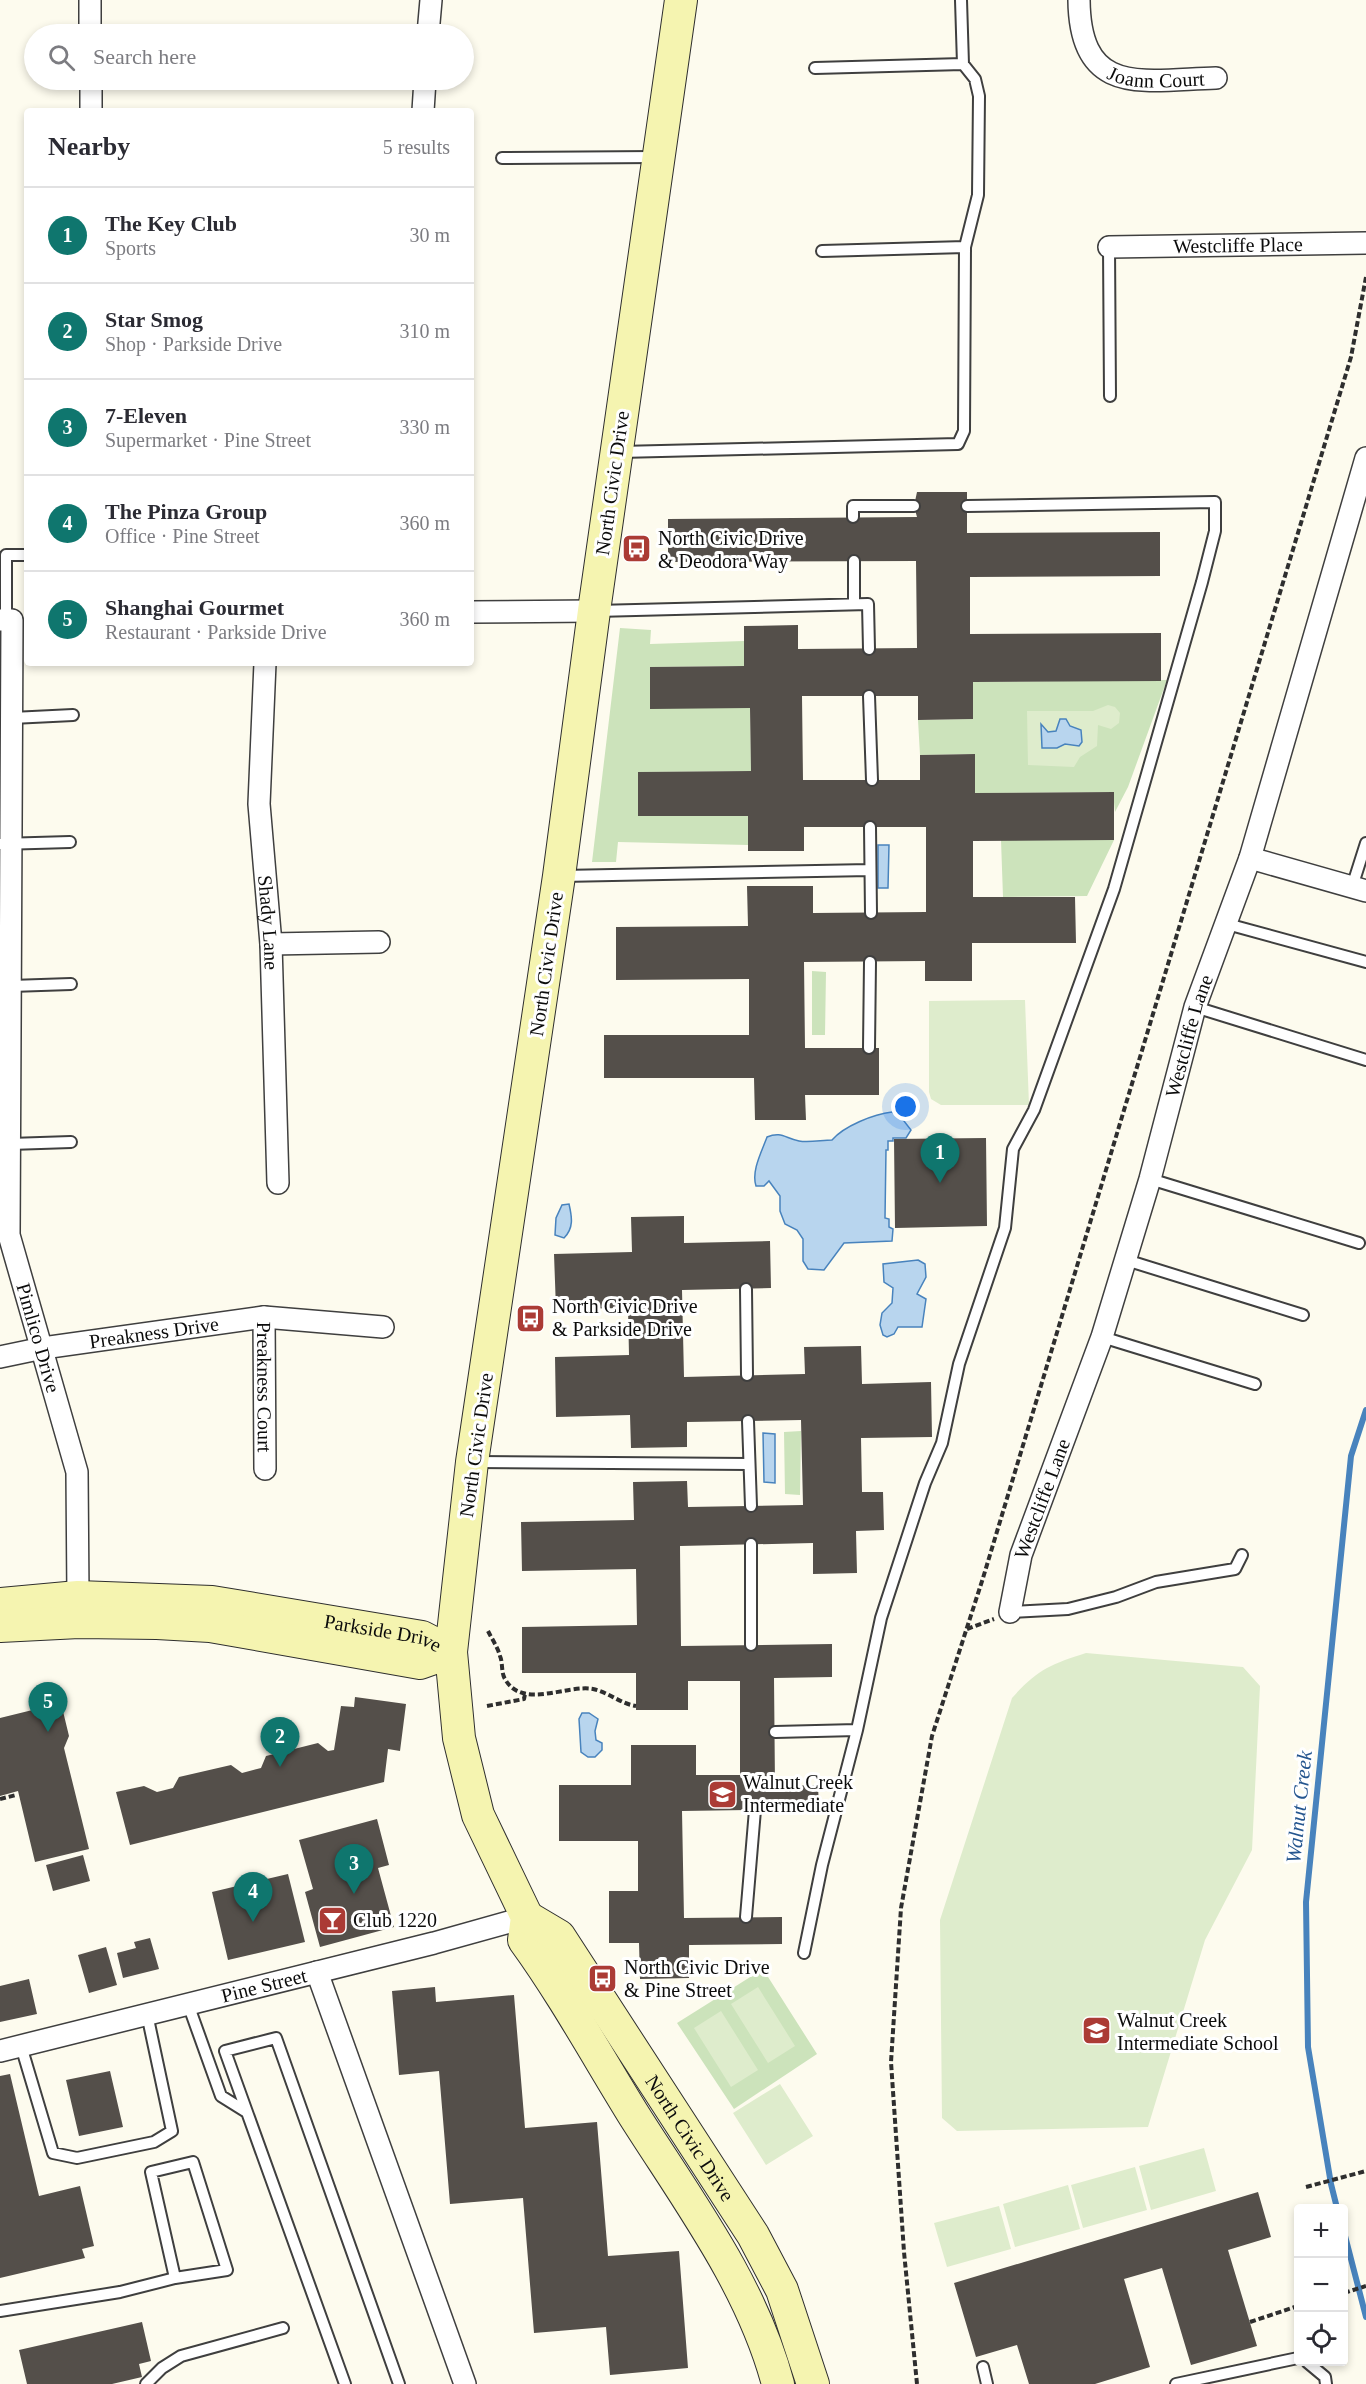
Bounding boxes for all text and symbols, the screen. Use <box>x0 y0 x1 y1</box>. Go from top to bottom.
search box <box>24 24 474 90</box>
icon: search <box>45 41 78 74</box>
text: Search here <box>93 44 196 69</box>
street label: Joann Court <box>1104 62 1206 92</box>
text: Nearby <box>48 132 130 161</box>
text: 5 results <box>383 136 450 158</box>
text: The Key Club <box>105 211 237 236</box>
text: 1 <box>63 224 73 246</box>
text: 30 m <box>409 224 450 246</box>
street label: Westcliffe Place <box>1173 233 1303 257</box>
text: Sports <box>105 237 156 259</box>
text: Star Smog <box>105 307 203 332</box>
text: 2 <box>63 320 73 342</box>
text: 310 m <box>399 320 450 342</box>
text: Shop · Parkside Drive <box>105 333 282 355</box>
text: 7-Eleven <box>105 403 187 428</box>
street label: North Civic Drive <box>591 409 633 557</box>
text: 3 <box>63 416 73 438</box>
text: 330 m <box>399 416 450 438</box>
text: Supermarket · Pine Street <box>105 429 311 451</box>
text: The Pinza Group <box>105 499 267 524</box>
text: 4 <box>63 512 73 534</box>
text: 360 m <box>399 512 450 534</box>
text: Office · Pine Street <box>105 525 260 547</box>
place label: North Civic Drive & Deodora Way <box>658 527 804 573</box>
bus stop icon: North Civic Drive & Deodora Way <box>621 533 653 565</box>
text: Shanghai Gourmet <box>105 595 284 620</box>
text: 5 <box>63 608 73 630</box>
text: 360 m <box>399 608 450 630</box>
text: Restaurant · Parkside Drive <box>105 621 327 643</box>
street label: Shady Lane <box>254 874 283 970</box>
street label: North Civic Drive <box>525 890 567 1038</box>
street label: Westcliffe Lane <box>1161 971 1217 1100</box>
your location <box>891 1092 920 1121</box>
pin: 1 <box>920 1134 960 1183</box>
street label: Pimlico Drive <box>12 1281 65 1395</box>
place label: North Civic Drive & Parkside Drive <box>552 1295 698 1340</box>
bus stop icon: North Civic Drive & Parkside Drive <box>515 1302 547 1334</box>
street label: Preakness Drive <box>88 1312 220 1352</box>
street label: Preakness Court <box>253 1322 276 1453</box>
street label: North Civic Drive <box>455 1371 497 1519</box>
street label: Westcliffe Lane <box>1010 1436 1074 1562</box>
street label: Parkside Drive <box>322 1610 445 1656</box>
pin: 5 <box>28 1682 68 1732</box>
pin: 2 <box>260 1718 300 1767</box>
water label: Walnut Creek <box>1281 1749 1317 1865</box>
place label: Walnut Creek Intermediate <box>743 1771 853 1816</box>
school or university icon: Walnut Creek Intermediate <box>706 1778 738 1810</box>
pin: 3 <box>334 1844 374 1894</box>
pin: 4 <box>234 1872 272 1922</box>
bar icon: Club 1220 <box>316 1904 348 1936</box>
place label: Club 1220 <box>353 1909 437 1931</box>
place label: North Civic Drive & Pine Street <box>624 1956 770 2001</box>
bus stop icon: North Civic Drive & Pine Street <box>587 1963 619 1995</box>
street label: Pine Street <box>219 1964 309 2007</box>
place label: Walnut Creek Intermediate School <box>1117 2009 1279 2054</box>
school or university icon: Walnut Creek Intermediate School <box>1080 2015 1112 2047</box>
street label: North Civic Drive <box>641 2071 739 2205</box>
map controls <box>1294 2204 1348 2366</box>
button: + <box>1294 2204 1348 2258</box>
button: − <box>1294 2258 1348 2312</box>
button: locate <box>1294 2312 1348 2366</box>

